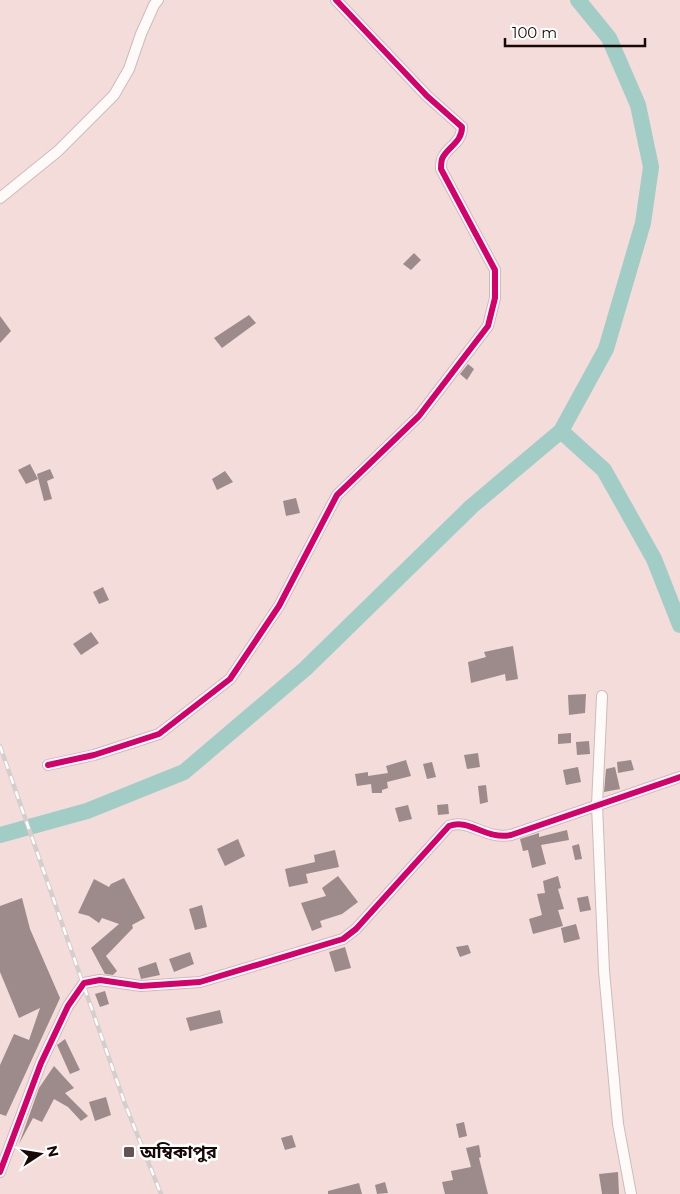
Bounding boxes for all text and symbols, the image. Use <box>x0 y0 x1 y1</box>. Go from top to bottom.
scale bar <box>505 15 645 47</box>
text: 100 m <box>512 23 557 42</box>
north arrow <box>15 1129 65 1179</box>
place label: অম্বিকাপুর <box>139 1141 218 1163</box>
text: N <box>43 1144 63 1159</box>
marker: অম্বিকাপুর <box>122 1145 136 1159</box>

